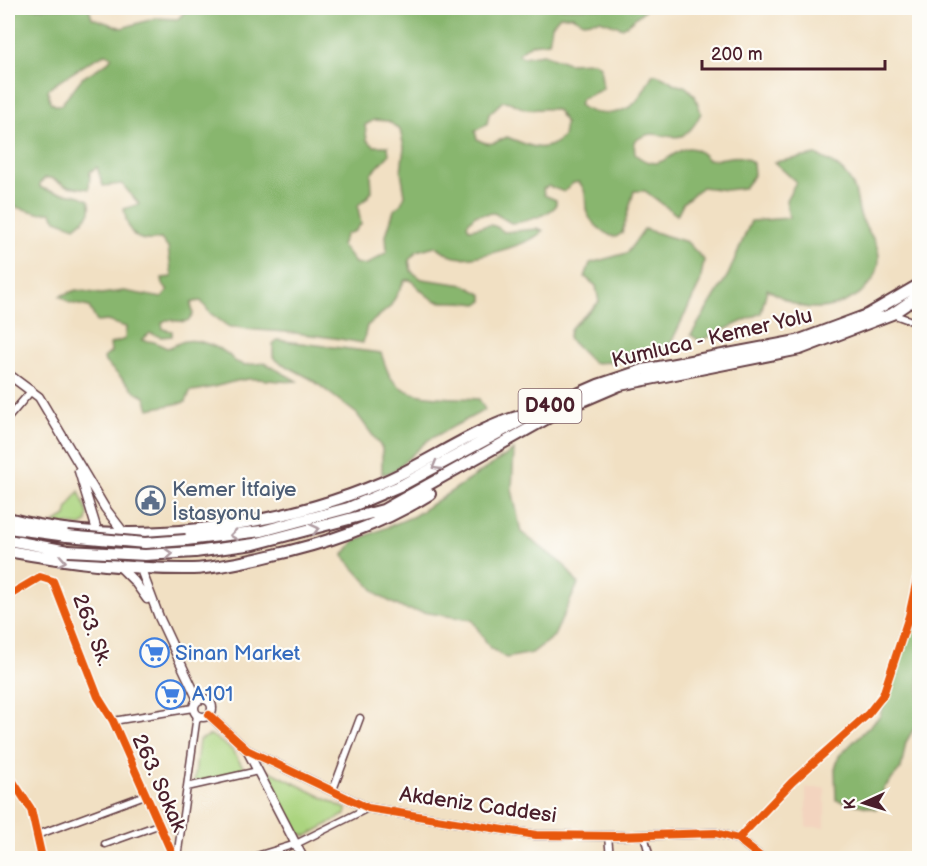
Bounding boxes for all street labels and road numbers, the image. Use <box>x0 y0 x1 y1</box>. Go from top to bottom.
street label: Kumluca - Kemer Yolu <box>609 303 815 373</box>
road number: D400 <box>518 389 582 423</box>
street label: 263. Sk. <box>67 591 117 669</box>
street label: 263. Sokak <box>126 730 192 836</box>
street label: Akdeniz Caddesi <box>398 782 558 828</box>

